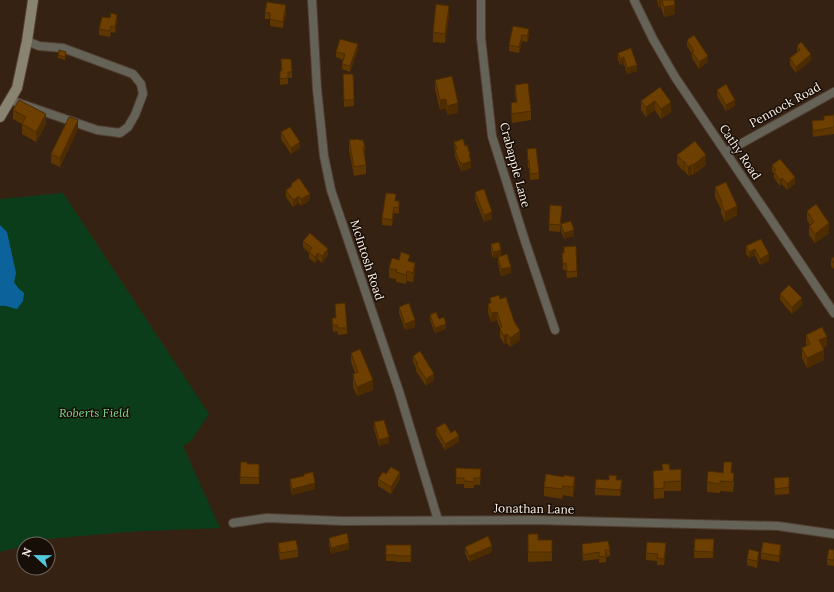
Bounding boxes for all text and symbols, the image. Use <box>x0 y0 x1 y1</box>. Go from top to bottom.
street label: Pennock Road <box>747 79 823 130</box>
street label: Crabapple Lane <box>497 121 534 209</box>
street label: Cathy Road <box>716 121 764 182</box>
street label: McIntosh Road <box>347 218 388 302</box>
park label: Roberts Field <box>59 405 129 420</box>
street label: Jonathan Lane <box>493 500 575 517</box>
north arrow <box>16 536 56 576</box>
text: N <box>19 545 35 559</box>

